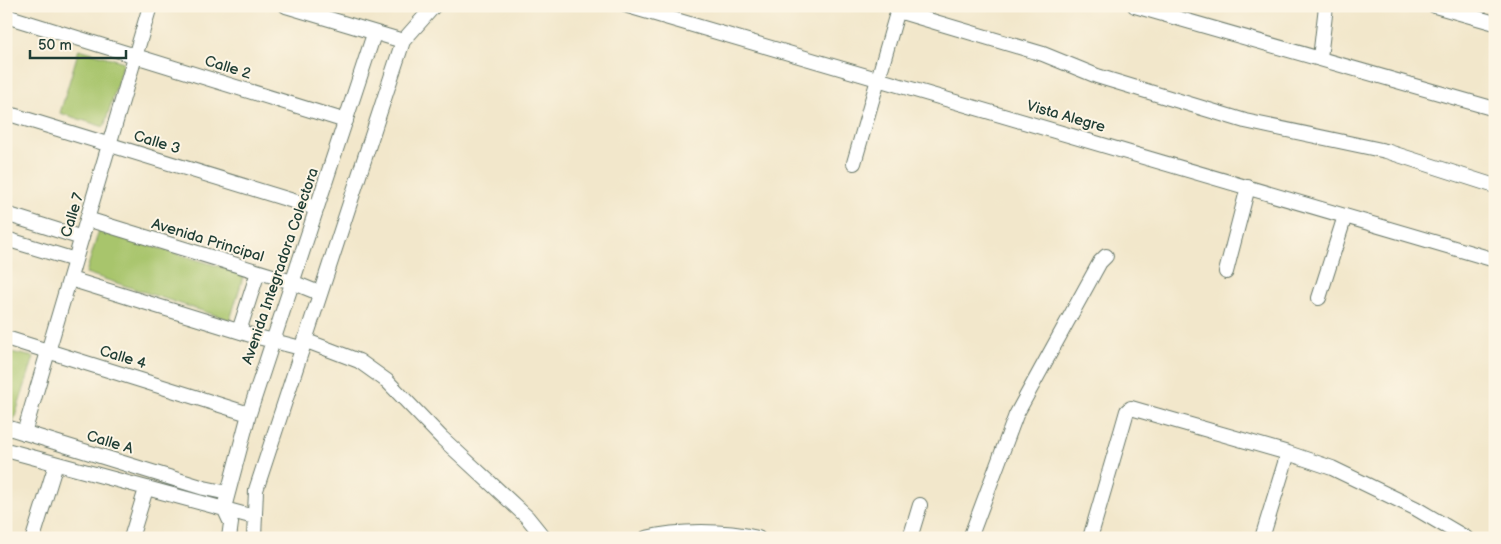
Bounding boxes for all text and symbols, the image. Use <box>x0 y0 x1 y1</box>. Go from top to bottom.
scale bar <box>30 28 126 60</box>
text: 50 m <box>38 36 72 55</box>
street label: Calle 2 <box>202 51 253 84</box>
street label: Vista Alegre <box>1024 96 1107 137</box>
street label: Calle 3 <box>131 126 183 159</box>
street label: Avenida Integradora Colectora <box>238 165 323 367</box>
street label: Calle 7 <box>57 190 88 240</box>
street label: Avenida Principal <box>149 214 266 267</box>
street label: Calle 4 <box>97 341 149 374</box>
street label: Calle A <box>84 426 136 459</box>

